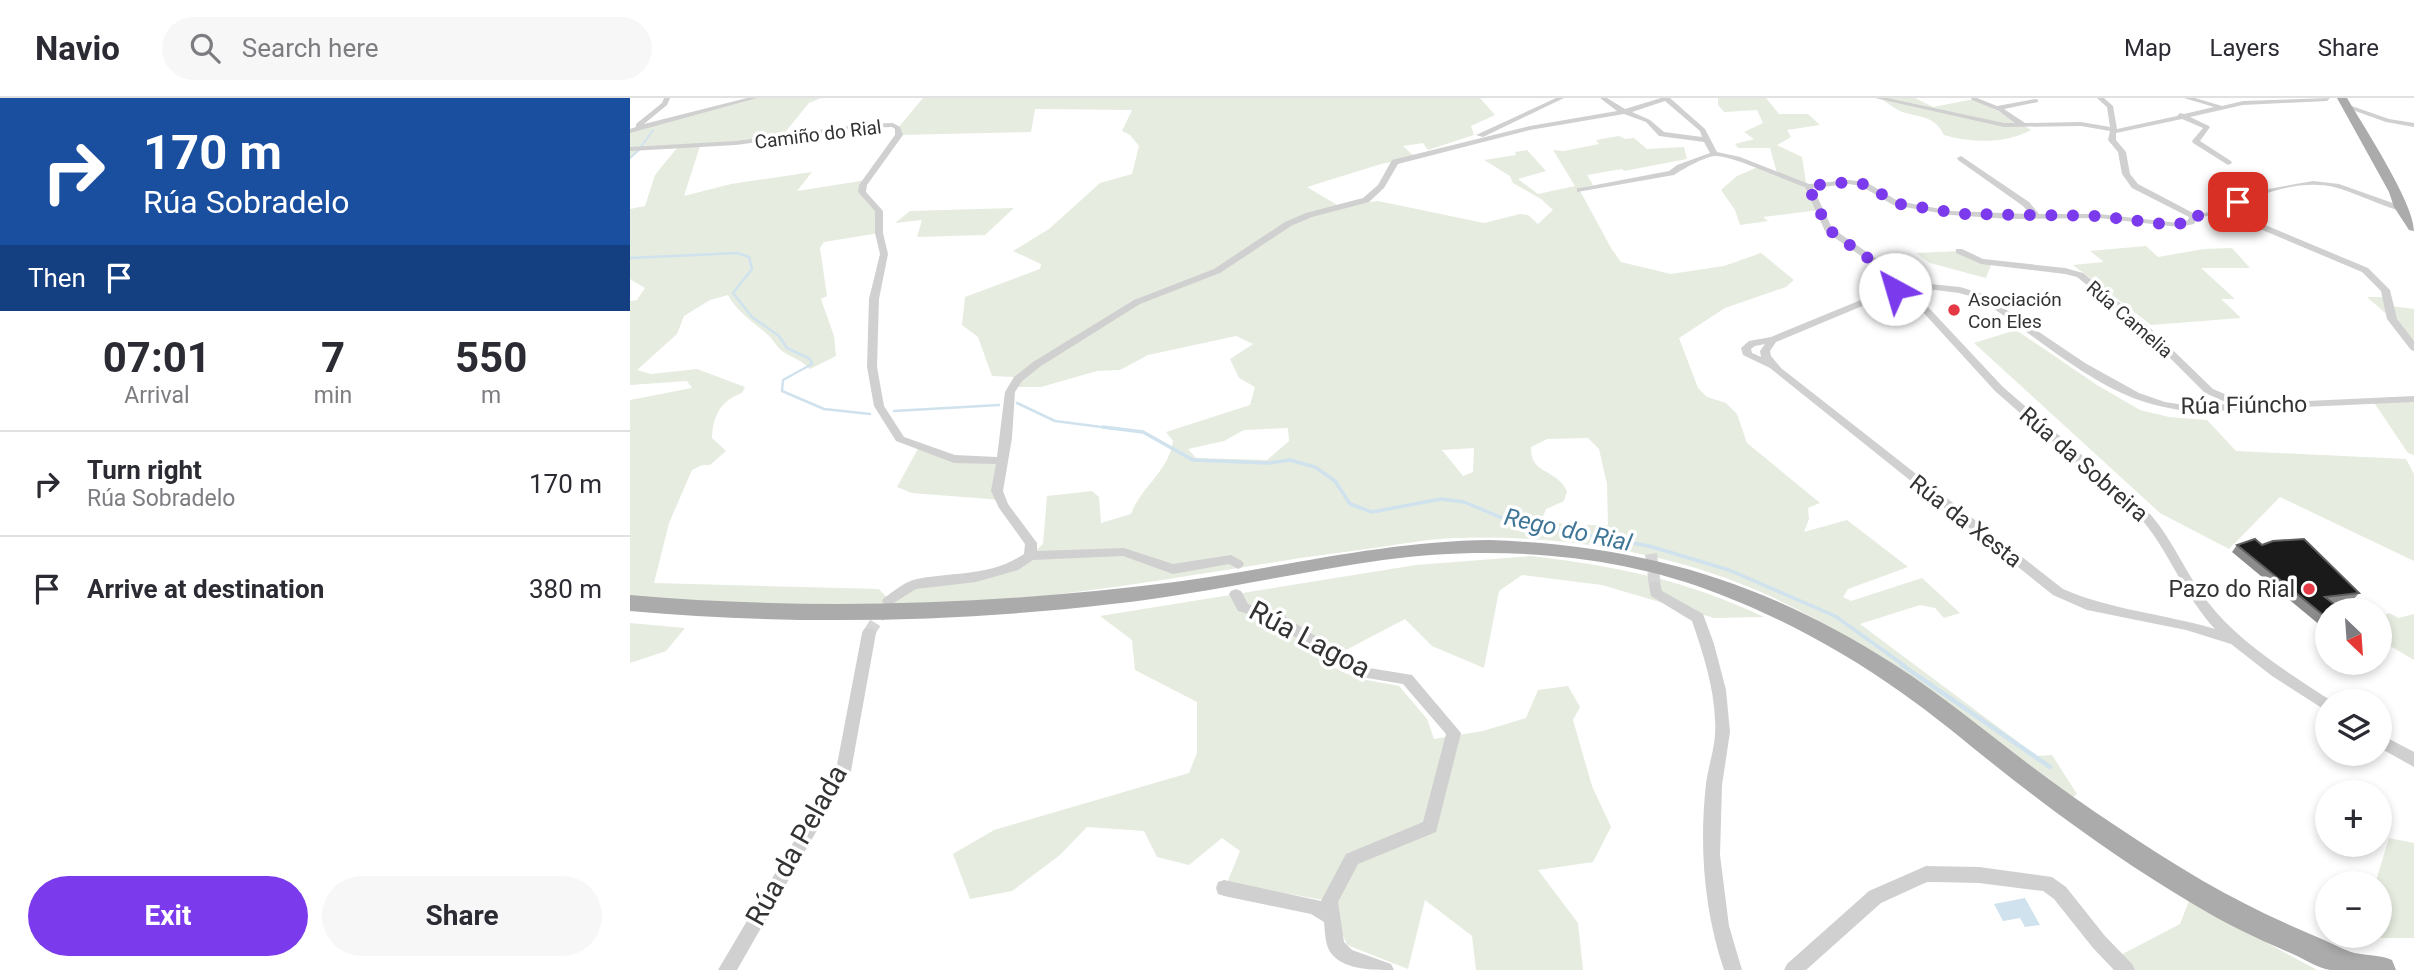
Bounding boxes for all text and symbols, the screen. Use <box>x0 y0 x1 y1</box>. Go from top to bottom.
search box <box>162 17 652 80</box>
text: Navio <box>35 29 120 68</box>
icon: search <box>186 29 224 67</box>
text: Search here <box>242 33 379 63</box>
text: Map <box>2124 34 2172 62</box>
text: Layers <box>2210 34 2280 62</box>
text: Share <box>2318 34 2379 62</box>
street label: Camiño do Rial <box>753 115 883 154</box>
text: 170 m <box>143 124 282 181</box>
icon: right <box>28 126 119 217</box>
pin <box>2208 172 2268 232</box>
text: Rúa Sobradelo <box>143 183 350 221</box>
icon: arrive <box>2219 183 2257 221</box>
position arrow <box>1858 252 1932 326</box>
icon: arrive <box>100 259 138 297</box>
text: Then <box>28 263 86 293</box>
street label: Rúa Camelia <box>2082 276 2177 363</box>
place label: Asociación Con Eles <box>1968 288 2062 333</box>
marker: Asociación Con Eles <box>1946 302 1962 318</box>
text: 07:01 <box>103 333 211 382</box>
text: 7 <box>321 333 345 382</box>
text: 550 <box>455 333 527 382</box>
text: Arrival <box>124 382 190 409</box>
text: min <box>314 382 352 409</box>
text: m <box>481 382 501 409</box>
street label: Rúa Fiúncho <box>2180 391 2308 420</box>
street label: Rúa da Sobreira <box>2014 401 2153 527</box>
text: Turn right <box>87 455 202 485</box>
icon: right <box>28 465 66 503</box>
text: 170 m <box>529 469 602 499</box>
street label: Rúa da Xesta <box>1904 469 2027 573</box>
text: Rúa Sobradelo <box>87 485 236 512</box>
water label: Rego do Rial <box>1502 503 1635 557</box>
icon: arrive <box>28 570 66 608</box>
text: Arrive at destination <box>87 574 324 604</box>
text: 380 m <box>529 574 602 604</box>
place label: Pazo do Rial <box>2168 576 2295 603</box>
marker: Pazo do Rial <box>2301 581 2317 597</box>
street label: Rúa Lagoa <box>1244 594 1376 685</box>
north arrow <box>2315 598 2392 676</box>
map controls <box>2315 598 2392 948</box>
button: layers <box>2315 689 2392 766</box>
street label: Rúa da Pelada <box>739 759 854 931</box>
button: + <box>2315 780 2392 857</box>
button: − <box>2315 871 2392 948</box>
button: Exit <box>28 876 308 956</box>
button: Share <box>322 876 602 956</box>

